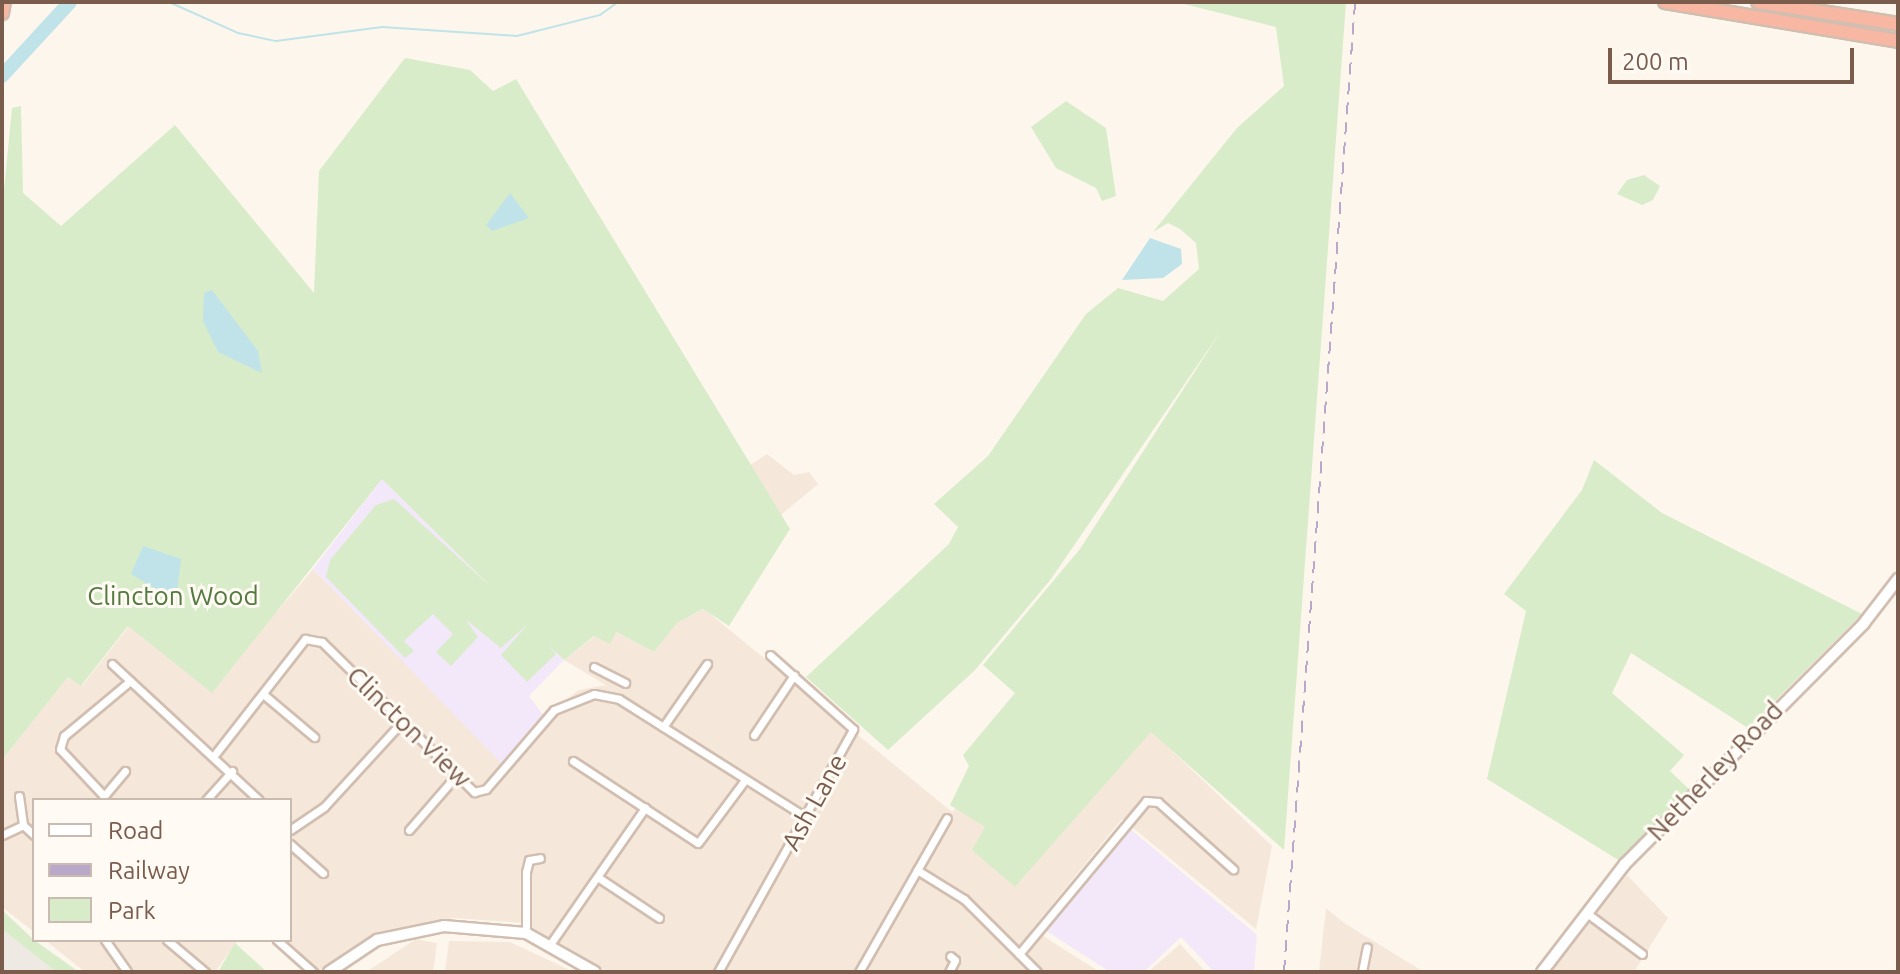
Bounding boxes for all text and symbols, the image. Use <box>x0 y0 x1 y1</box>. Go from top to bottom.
scale bar <box>1612 32 1858 82</box>
text: 200 m <box>1622 48 1689 75</box>
park label: Clincton Wood <box>87 580 259 612</box>
street label: Clincton View <box>340 660 478 794</box>
street label: Netherley Road <box>1641 695 1789 847</box>
street label: Ash Lane <box>775 748 853 856</box>
legend <box>32 798 292 942</box>
text: Road <box>108 817 163 844</box>
text: Railway <box>108 857 190 884</box>
text: Park <box>108 897 156 924</box>

